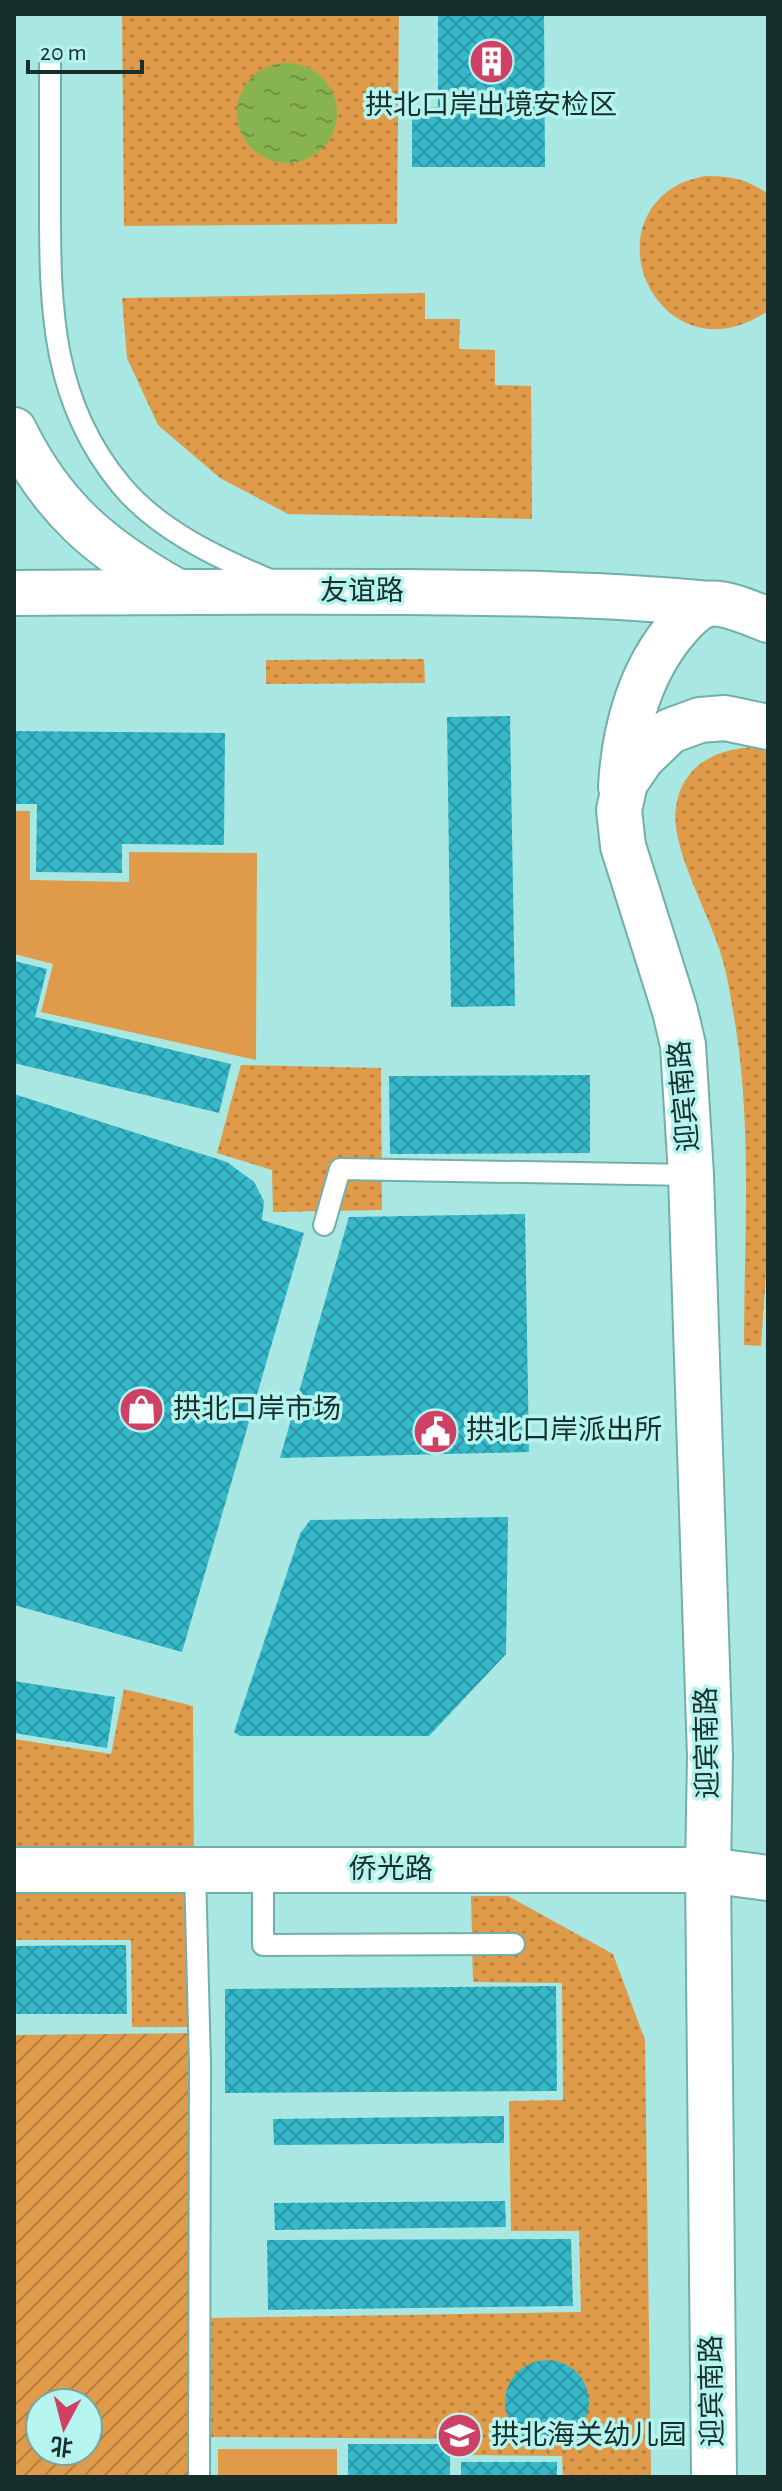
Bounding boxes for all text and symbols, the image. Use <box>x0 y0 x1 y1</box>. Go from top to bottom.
scale bar <box>28 24 142 74</box>
building icon: 拱北口岸出境安检区 <box>467 37 515 85</box>
text: 20 m <box>40 41 87 65</box>
place label: 拱北口岸出境安检区 <box>365 90 617 120</box>
street label: 友谊路 <box>320 576 404 606</box>
street label: 迎宾南路 <box>664 1039 704 1153</box>
shop icon: 拱北口岸市场 <box>118 1386 166 1434</box>
place label: 拱北口岸市场 <box>173 1394 341 1424</box>
public building icon: 拱北口岸派出所 <box>411 1407 459 1455</box>
place label: 拱北口岸派出所 <box>466 1415 662 1445</box>
street label: 迎宾南路 <box>691 1687 723 1799</box>
street label: 侨光路 <box>349 1854 433 1884</box>
street label: 迎宾南路 <box>696 2335 728 2447</box>
north arrow <box>24 2387 104 2467</box>
school or university icon: 拱北海关幼儿园 <box>436 2412 484 2460</box>
place label: 拱北海关幼儿园 <box>491 2420 687 2450</box>
text: 北 <box>49 2434 74 2459</box>

